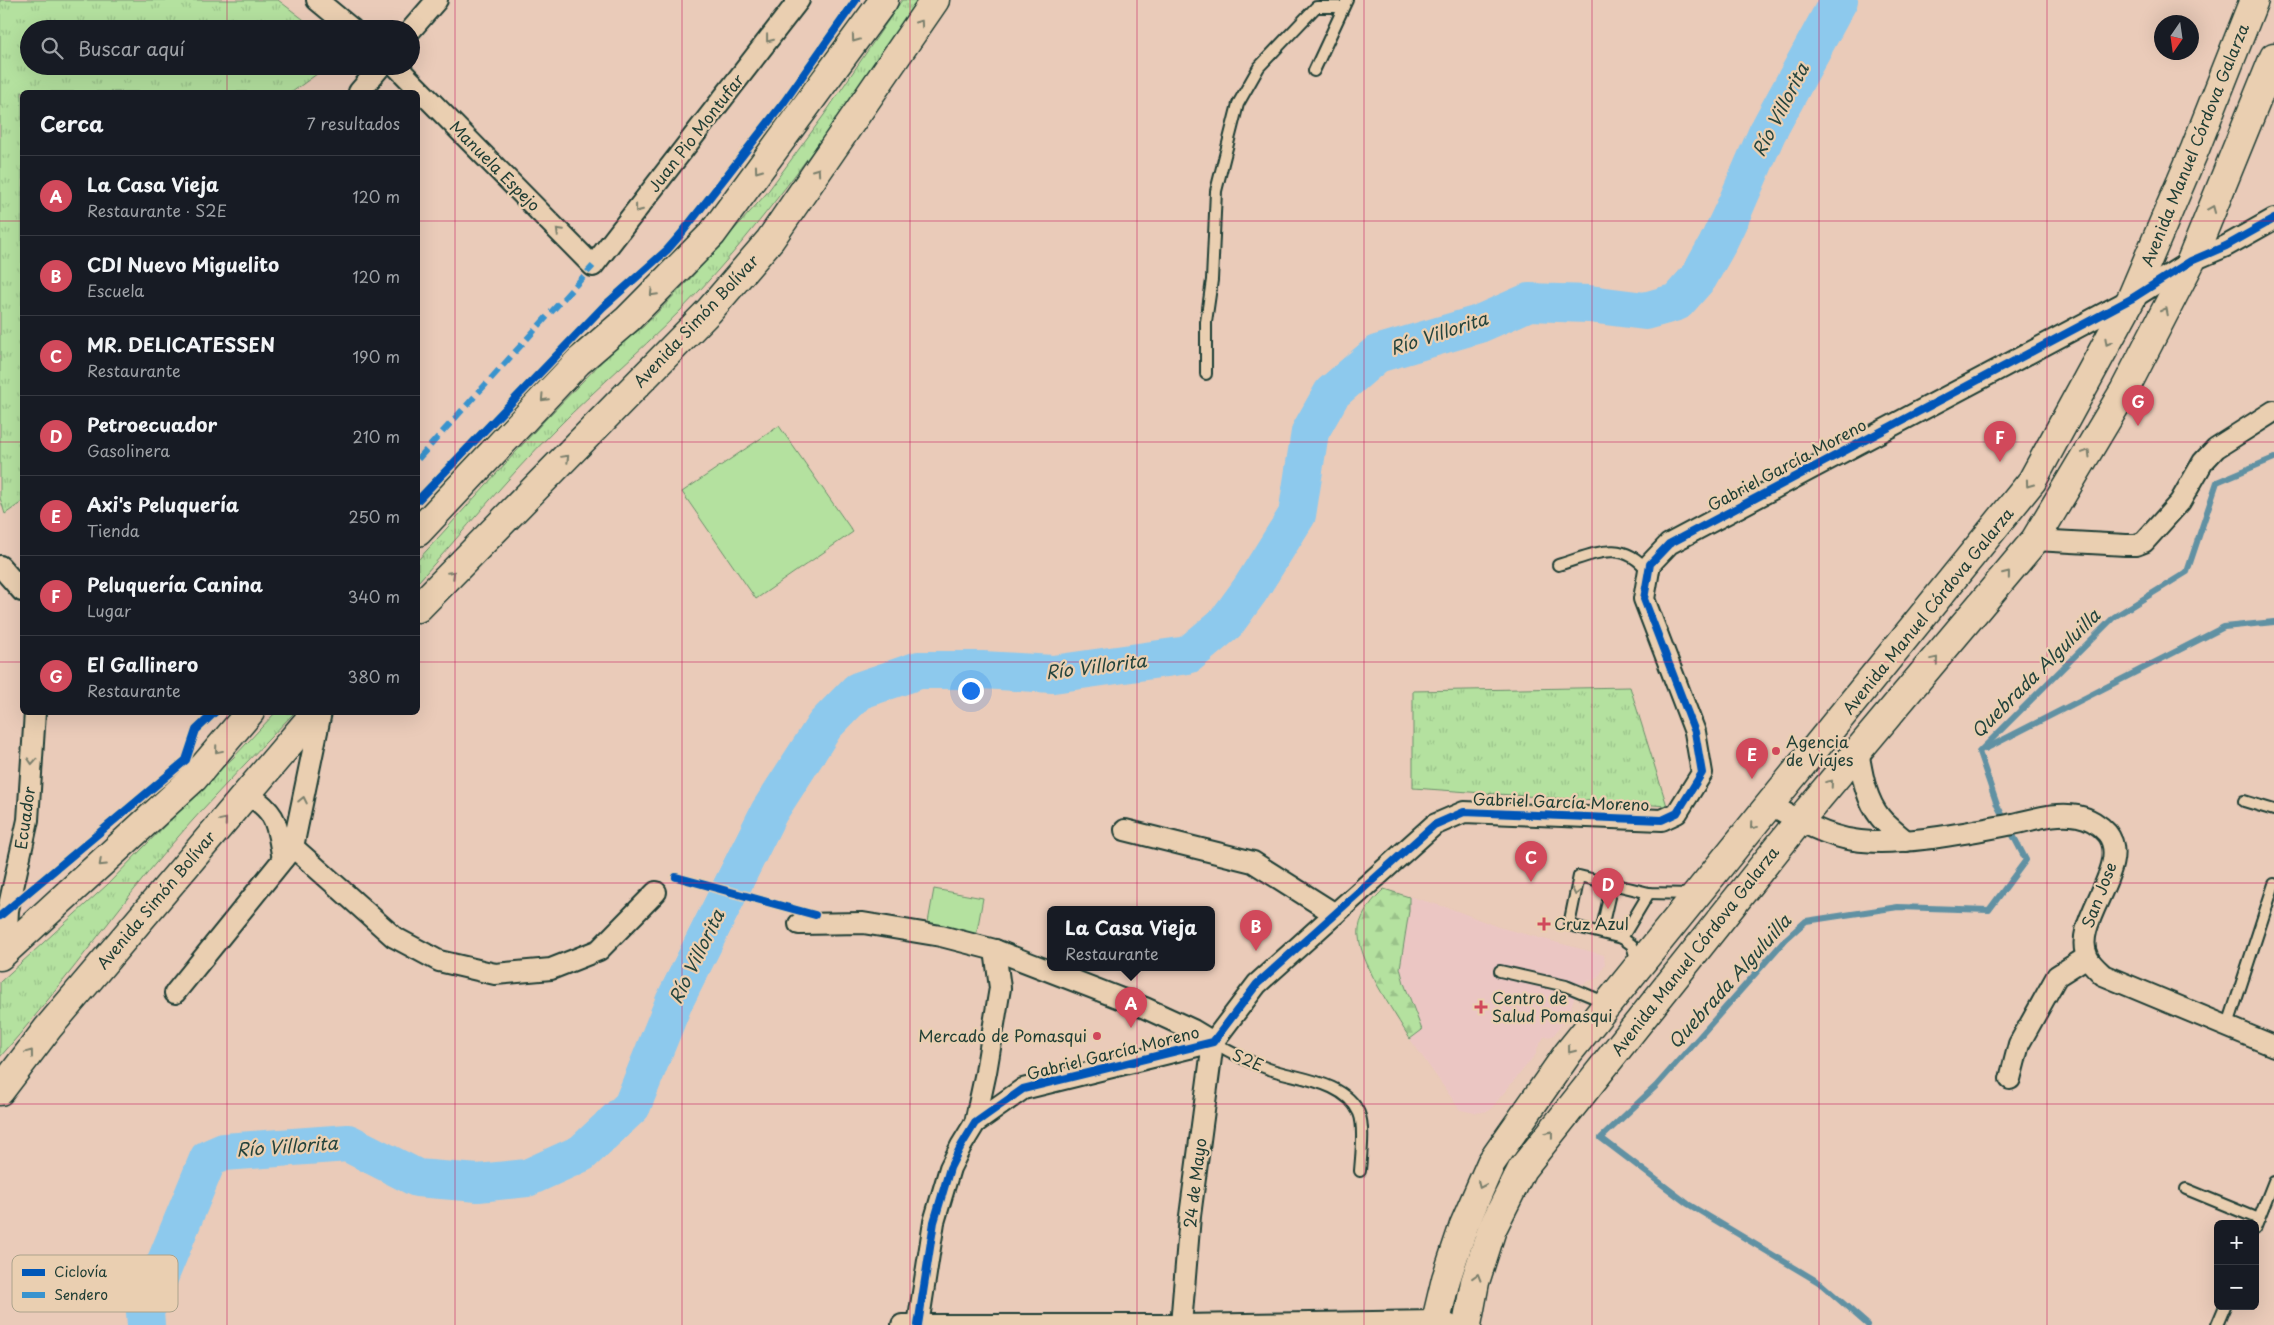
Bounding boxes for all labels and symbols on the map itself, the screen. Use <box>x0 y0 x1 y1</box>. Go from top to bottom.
north arrow <box>2154 15 2199 60</box>
one-way arrow <box>913 19 923 28</box>
street label: Avenida Manuel Córdova Galarza <box>2134 19 2254 270</box>
one-way arrow <box>767 33 775 42</box>
one-way arrow <box>852 33 861 43</box>
water label: Río Villorita <box>1745 57 1815 161</box>
street label: Juan Pio Montufar <box>641 68 749 197</box>
street label: Manuela Espejo <box>445 114 547 216</box>
one-way arrow <box>756 164 764 173</box>
one-way arrow <box>811 167 820 177</box>
one-way arrow <box>635 203 644 213</box>
one-way arrow <box>2206 205 2217 214</box>
one-way arrow <box>556 228 565 237</box>
street label: Avenida Simón Bolívar <box>627 248 764 392</box>
one-way arrow <box>650 287 659 296</box>
water label: Río Villorita <box>1386 304 1492 361</box>
one-way arrow <box>2159 307 2169 316</box>
one-way arrow <box>2104 337 2114 346</box>
pin: G <box>2122 385 2154 426</box>
one-way arrow <box>541 392 550 401</box>
street label: Gabriel García Moreno <box>1703 412 1870 516</box>
pin: F <box>1984 421 2016 462</box>
one-way arrow <box>2081 449 2091 458</box>
one-way arrow <box>560 455 569 464</box>
one-way arrow <box>2026 478 2035 488</box>
street label: Avenida Manuel Córdova Galarza <box>1836 501 2019 719</box>
one-way arrow <box>446 570 455 579</box>
one-way arrow <box>2001 571 2010 580</box>
water label: Quebrada Alguluilla <box>1964 602 2106 744</box>
water label: Río Villorita <box>1044 646 1148 685</box>
one-way arrow <box>1930 656 1939 665</box>
your location <box>958 678 984 704</box>
place label: Agencia de Viajes <box>1786 729 1853 771</box>
pin: E <box>1736 738 1768 779</box>
one-way arrow <box>215 744 224 753</box>
marker: Agencia de Viajes <box>1770 745 1782 757</box>
one-way arrow <box>26 757 37 765</box>
one-way arrow <box>1824 780 1833 789</box>
street label: Ecuador <box>8 784 40 851</box>
street label: Gabriel García Moreno <box>1472 786 1650 816</box>
one-way arrow <box>297 795 308 804</box>
one-way arrow <box>218 817 227 826</box>
one-way arrow <box>1749 821 1758 830</box>
street label: Avenida Simón Bolívar <box>90 824 221 974</box>
street label: Avenida Manuel Córdova Galarza <box>1605 840 1784 1060</box>
pin: C <box>1515 841 1547 882</box>
one-way arrow <box>98 857 107 866</box>
street label: San Jose <box>2075 858 2122 931</box>
pin: D <box>1592 868 1624 909</box>
one-way arrow <box>1571 888 1582 896</box>
water label: Río Villorita <box>661 904 730 1008</box>
water label: Quebrada Alguluilla <box>1661 907 1797 1054</box>
pin: B <box>1240 910 1272 951</box>
place label: Cruz Azul <box>1554 911 1629 935</box>
marker: Cruz Azul <box>1538 918 1550 930</box>
place label: Centro de Salud Pomasqui <box>1492 985 1613 1027</box>
pin: A <box>1115 987 1147 1028</box>
marker: Centro de Salud Pomasqui <box>1474 1000 1488 1014</box>
street label: Gabriel García Moreno <box>1024 1019 1202 1085</box>
place label: Mercado de Pomasqui <box>918 1023 1087 1047</box>
marker: Mercado de Pomasqui <box>1091 1030 1103 1042</box>
street label: S2E <box>1229 1042 1268 1076</box>
one-way arrow <box>1568 1044 1576 1053</box>
one-way arrow <box>24 1050 32 1059</box>
water label: Río Villorita <box>235 1128 339 1163</box>
one-way arrow <box>1545 1131 1553 1140</box>
street label: 24 de Mayo <box>1177 1136 1211 1229</box>
one-way arrow <box>1477 1180 1488 1189</box>
legend <box>12 1255 178 1312</box>
text: Ciclovía <box>54 1261 107 1282</box>
one-way arrow <box>1471 1274 1481 1282</box>
text: Sendero <box>54 1284 108 1305</box>

